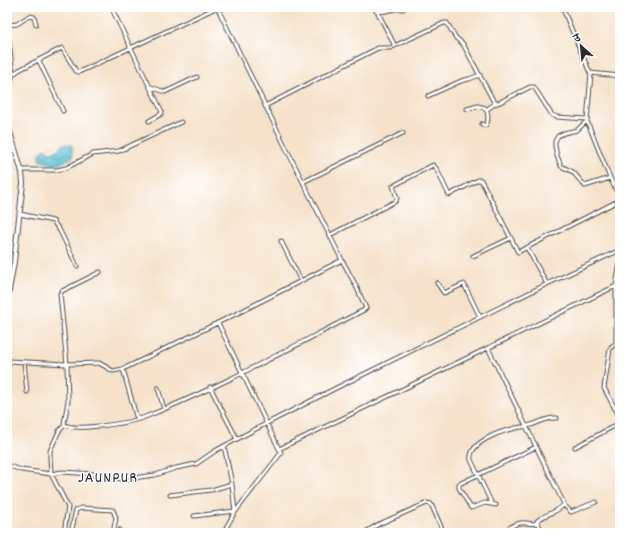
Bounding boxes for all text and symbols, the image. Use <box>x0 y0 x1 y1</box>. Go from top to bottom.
north arrow <box>561 26 601 66</box>
text: उ <box>570 30 584 48</box>
district label: JAUNPUR <box>78 467 138 490</box>

